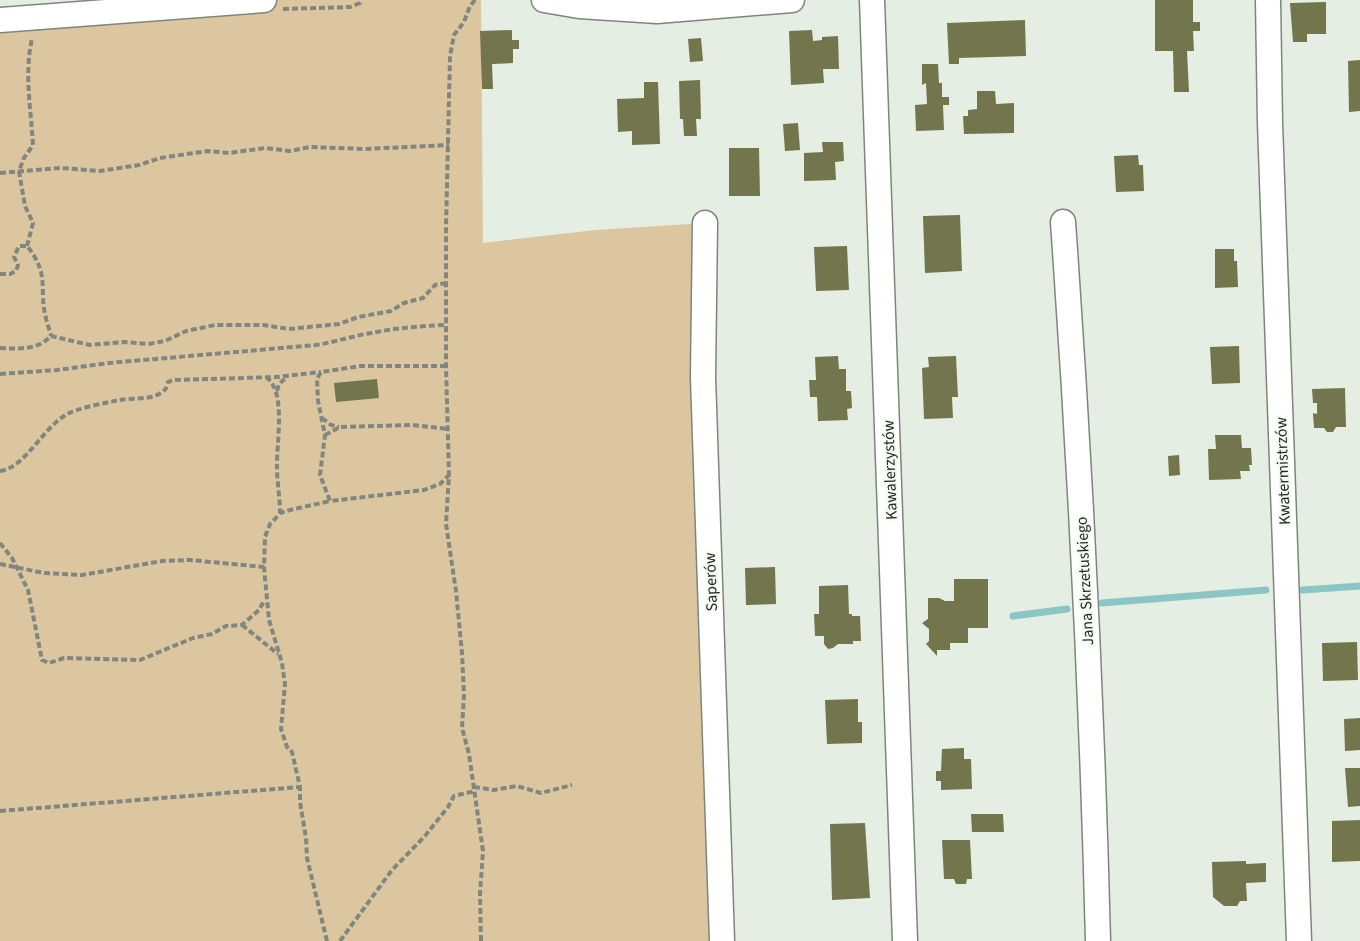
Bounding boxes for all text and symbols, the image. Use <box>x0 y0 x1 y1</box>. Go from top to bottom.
street label: Kwatermistrzów <box>1270 416 1296 525</box>
street label: Kawalerzystów <box>877 419 903 520</box>
street label: Jana Skrzetuskiego <box>1071 516 1099 646</box>
street label: Saperów <box>699 552 723 612</box>

